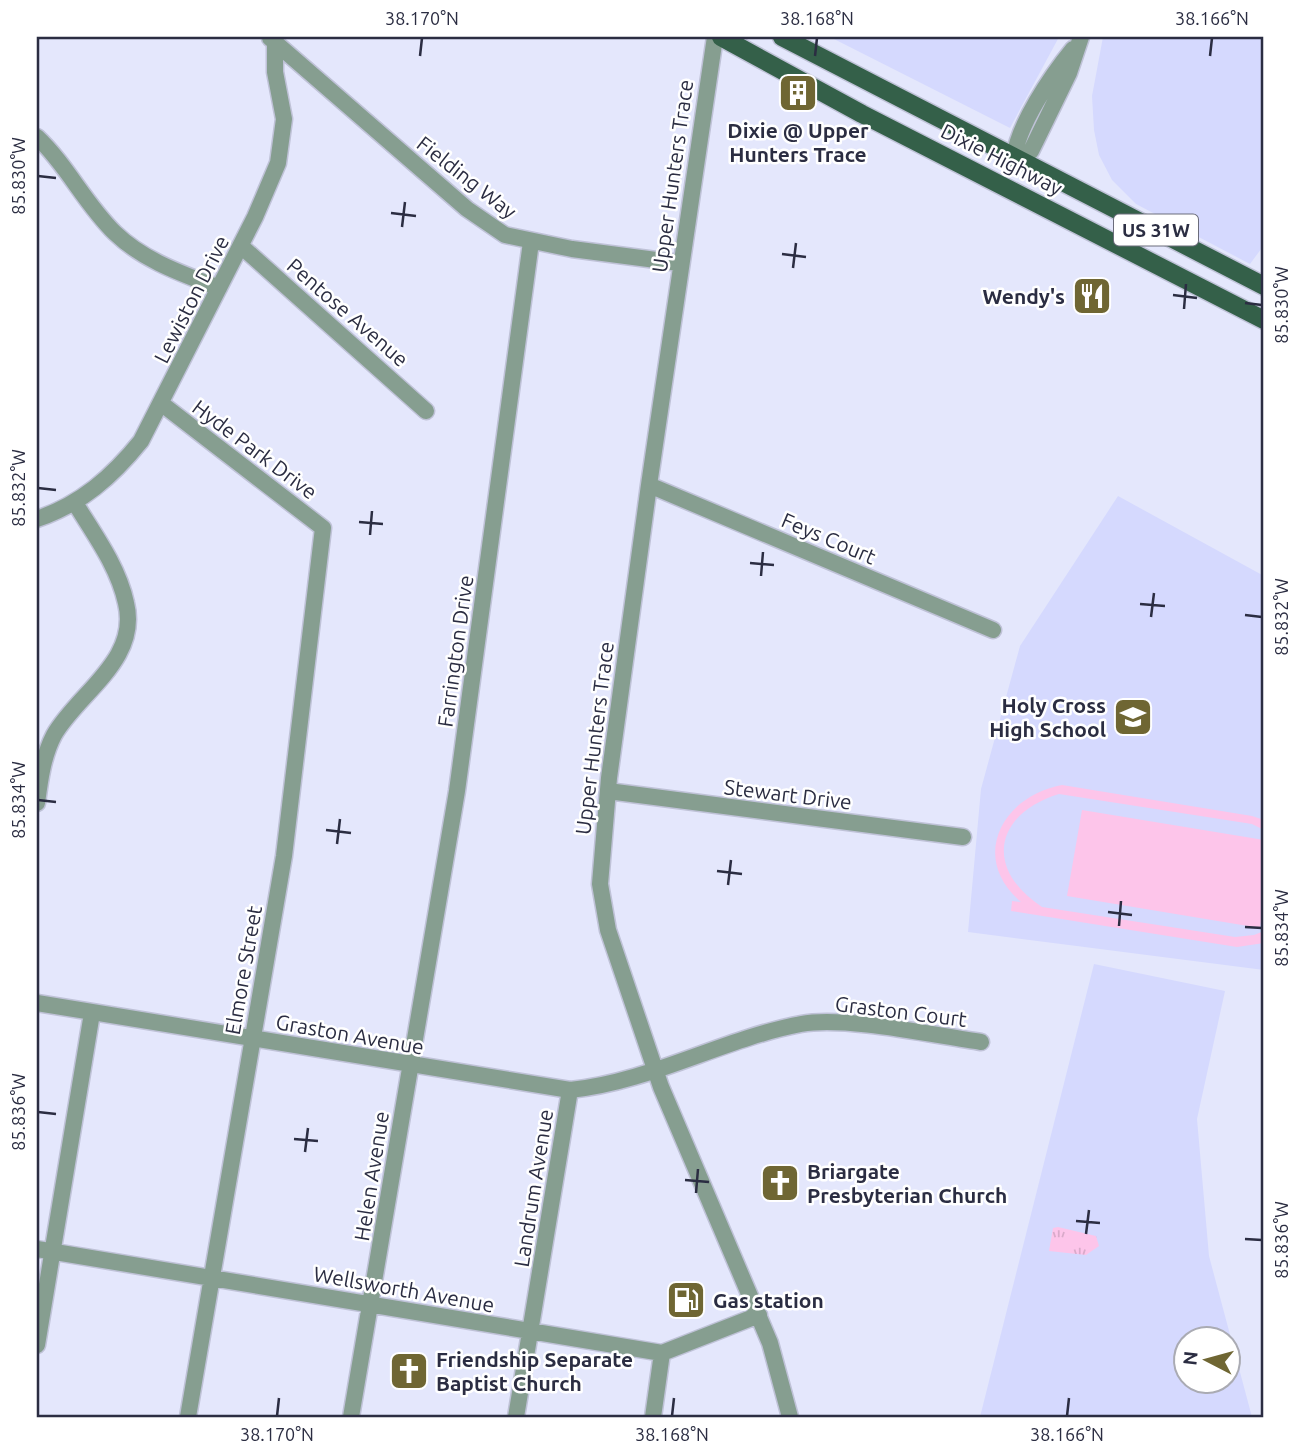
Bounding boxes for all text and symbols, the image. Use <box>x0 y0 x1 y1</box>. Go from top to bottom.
text: 38.170°N <box>385 8 459 28</box>
text: 38.168°N <box>780 8 854 28</box>
text: 38.166°N <box>1175 8 1249 28</box>
building icon: Dixie @ Upper Hunters Trace <box>777 72 819 114</box>
street label: Upper Hunters Trace <box>647 78 697 274</box>
place label: Dixie @ Upper Hunters Trace <box>727 118 869 166</box>
street label: Dixie Highway <box>937 118 1067 200</box>
street label: Fielding Way <box>413 131 521 223</box>
text: 85.830°W <box>8 137 28 215</box>
road number: US 31W <box>1114 214 1198 246</box>
street label: Lewiston Drive <box>149 231 233 367</box>
street label: Pentose Avenue <box>283 253 413 371</box>
text: 85.830°W <box>1271 266 1291 344</box>
restaurant icon: Wendy's <box>1071 275 1113 317</box>
place label: Wendy's <box>983 284 1065 308</box>
street label: Hyde Park Drive <box>188 394 322 504</box>
text: 85.832°W <box>8 449 28 527</box>
street label: Feys Court <box>778 507 880 569</box>
street label: Farrington Drive <box>432 574 478 728</box>
text: 85.832°W <box>1271 578 1291 656</box>
street label: Upper Hunters Trace <box>570 640 618 836</box>
place label: Holy Cross High School <box>989 693 1106 741</box>
school or university icon: Holy Cross High School <box>1112 696 1154 738</box>
text: 85.834°W <box>8 761 28 839</box>
street label: Stewart Drive <box>723 774 853 814</box>
text: 85.834°W <box>1271 889 1291 967</box>
street label: Elmore Street <box>220 904 266 1036</box>
street label: Graston Court <box>834 991 968 1031</box>
street label: Graston Avenue <box>274 1009 426 1059</box>
text: 85.836°W <box>8 1073 28 1151</box>
street label: Landrum Avenue <box>509 1107 557 1269</box>
street label: Helen Avenue <box>349 1109 393 1243</box>
place label: Briargate Presbyterian Church <box>807 1159 1007 1207</box>
church icon: Briargate Presbyterian Church <box>759 1162 801 1204</box>
text: 85.836°W <box>1271 1201 1291 1279</box>
street label: Wellsworth Avenue <box>312 1261 496 1317</box>
fuel station icon: Gas station <box>665 1279 707 1321</box>
place label: Gas station <box>713 1288 824 1312</box>
north arrow <box>1172 1324 1242 1394</box>
place label: Friendship Separate Baptist Church <box>436 1347 633 1395</box>
church icon: Friendship Separate Baptist Church <box>388 1350 430 1392</box>
text: N <box>1178 1350 1202 1366</box>
text: 38.170°N <box>240 1424 314 1444</box>
text: 38.168°N <box>635 1424 709 1444</box>
text: 38.166°N <box>1030 1424 1104 1444</box>

